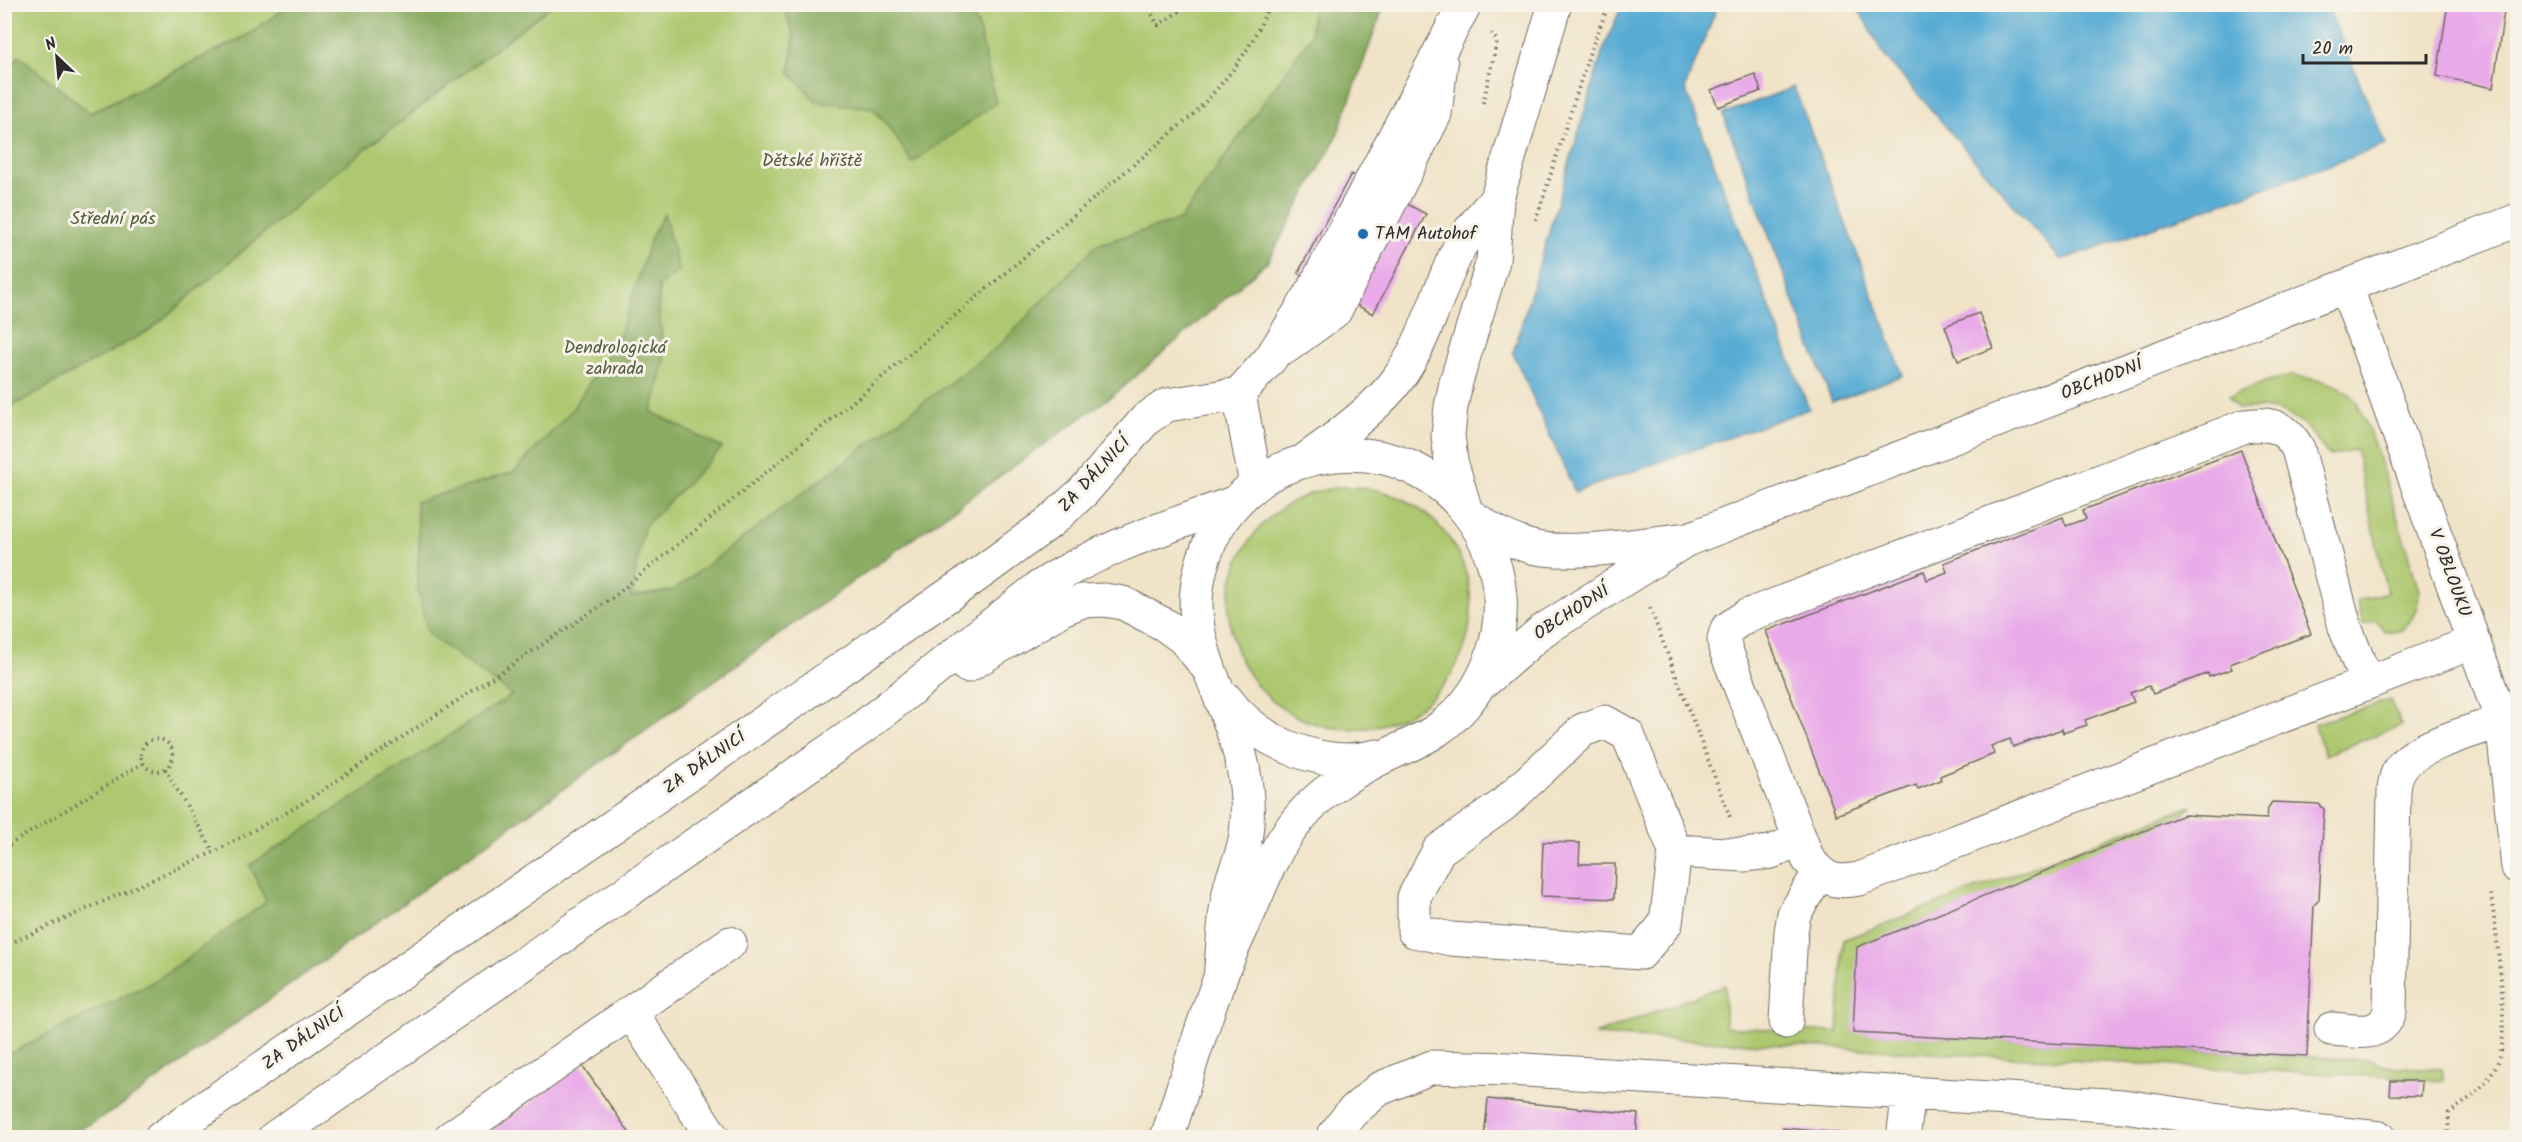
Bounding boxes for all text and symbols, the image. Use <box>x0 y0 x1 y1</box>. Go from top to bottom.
north arrow <box>27 27 87 87</box>
scale bar <box>2303 27 2426 65</box>
text: N <box>41 31 61 58</box>
text: 20 m <box>2312 35 2353 64</box>
park label: Dětské hřiště <box>762 147 863 176</box>
park label: Střední pás <box>70 205 156 234</box>
place label: TAM Autohof <box>1375 220 1479 249</box>
marker: TAM Autohof <box>1356 227 1370 241</box>
park label: Dendrologická zahrada <box>564 334 668 384</box>
street label: OBCHODNÍ <box>2057 350 2149 409</box>
street label: ZA DÁLNICÍ <box>1052 428 1140 520</box>
street label: V OBLOUKU <box>2420 525 2478 622</box>
street label: OBCHODNÍ <box>1528 576 1618 649</box>
street label: ZA DÁLNICÍ <box>657 722 755 802</box>
street label: ZA DÁLNICÍ <box>256 998 354 1078</box>

